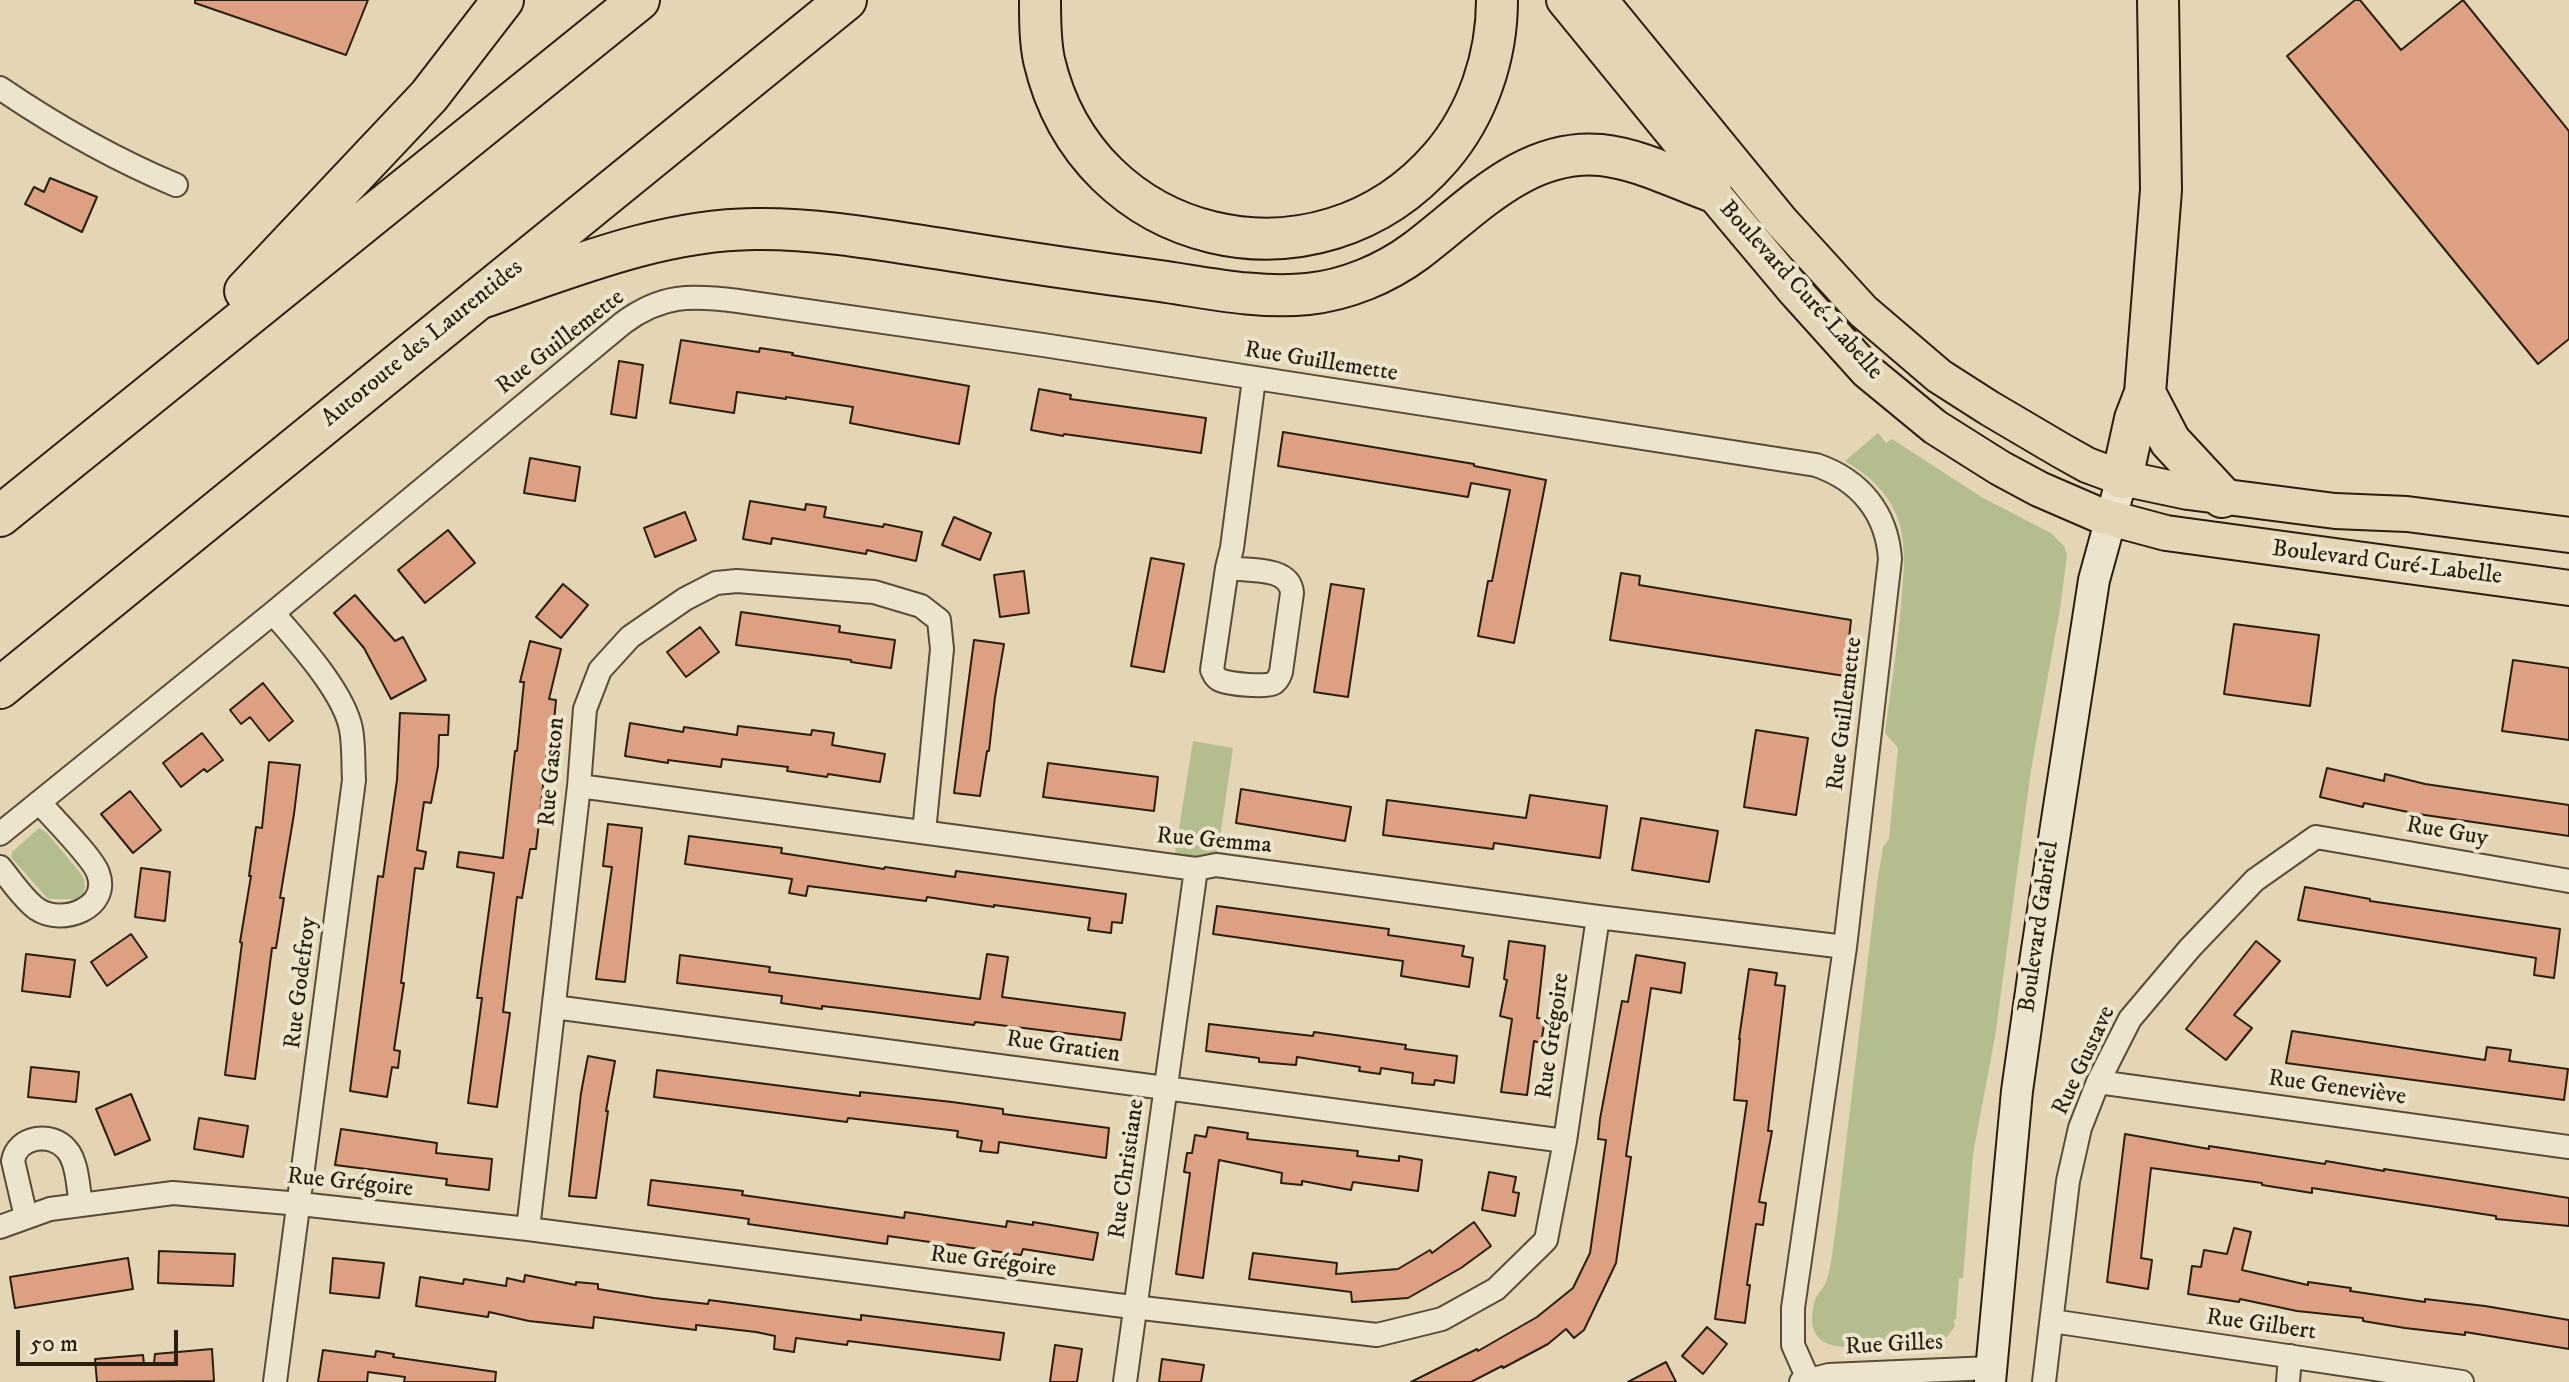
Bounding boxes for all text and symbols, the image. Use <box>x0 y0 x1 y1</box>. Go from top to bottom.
street label: Boulevard Curé-Labelle <box>1712 195 1888 387</box>
street label: Autoroute des Laurentides <box>317 254 529 434</box>
street label: Rue Guillemette <box>491 284 631 402</box>
street label: Rue Guillemette <box>1242 337 1400 389</box>
street label: Boulevard Curé-Labelle <box>2270 536 2504 592</box>
street label: Rue Guillemette <box>1822 635 1870 793</box>
street label: Rue Gaston <box>534 716 572 828</box>
street label: Rue Guy <box>2404 812 2490 854</box>
street label: Rue Gemma <box>1155 823 1273 861</box>
street label: Boulevard Gabriel <box>2014 840 2066 1014</box>
street label: Rue Godefroy <box>280 915 324 1051</box>
street label: Rue Grégoire <box>1531 971 1577 1101</box>
street label: Rue Gustave <box>2047 1002 2123 1120</box>
street label: Rue Gratien <box>1004 1026 1122 1070</box>
street label: Rue Geneviève <box>2266 1065 2408 1113</box>
street label: Rue Christiane <box>1104 1097 1152 1241</box>
street label: Rue Grégoire <box>285 1163 415 1205</box>
street label: Rue Grégoire <box>928 1241 1058 1285</box>
street label: Rue Gilbert <box>2204 1304 2318 1348</box>
scale bar <box>20 1314 182 1364</box>
text: 50 m <box>30 1329 78 1359</box>
street label: Rue Gilles <box>1844 1329 1944 1363</box>

